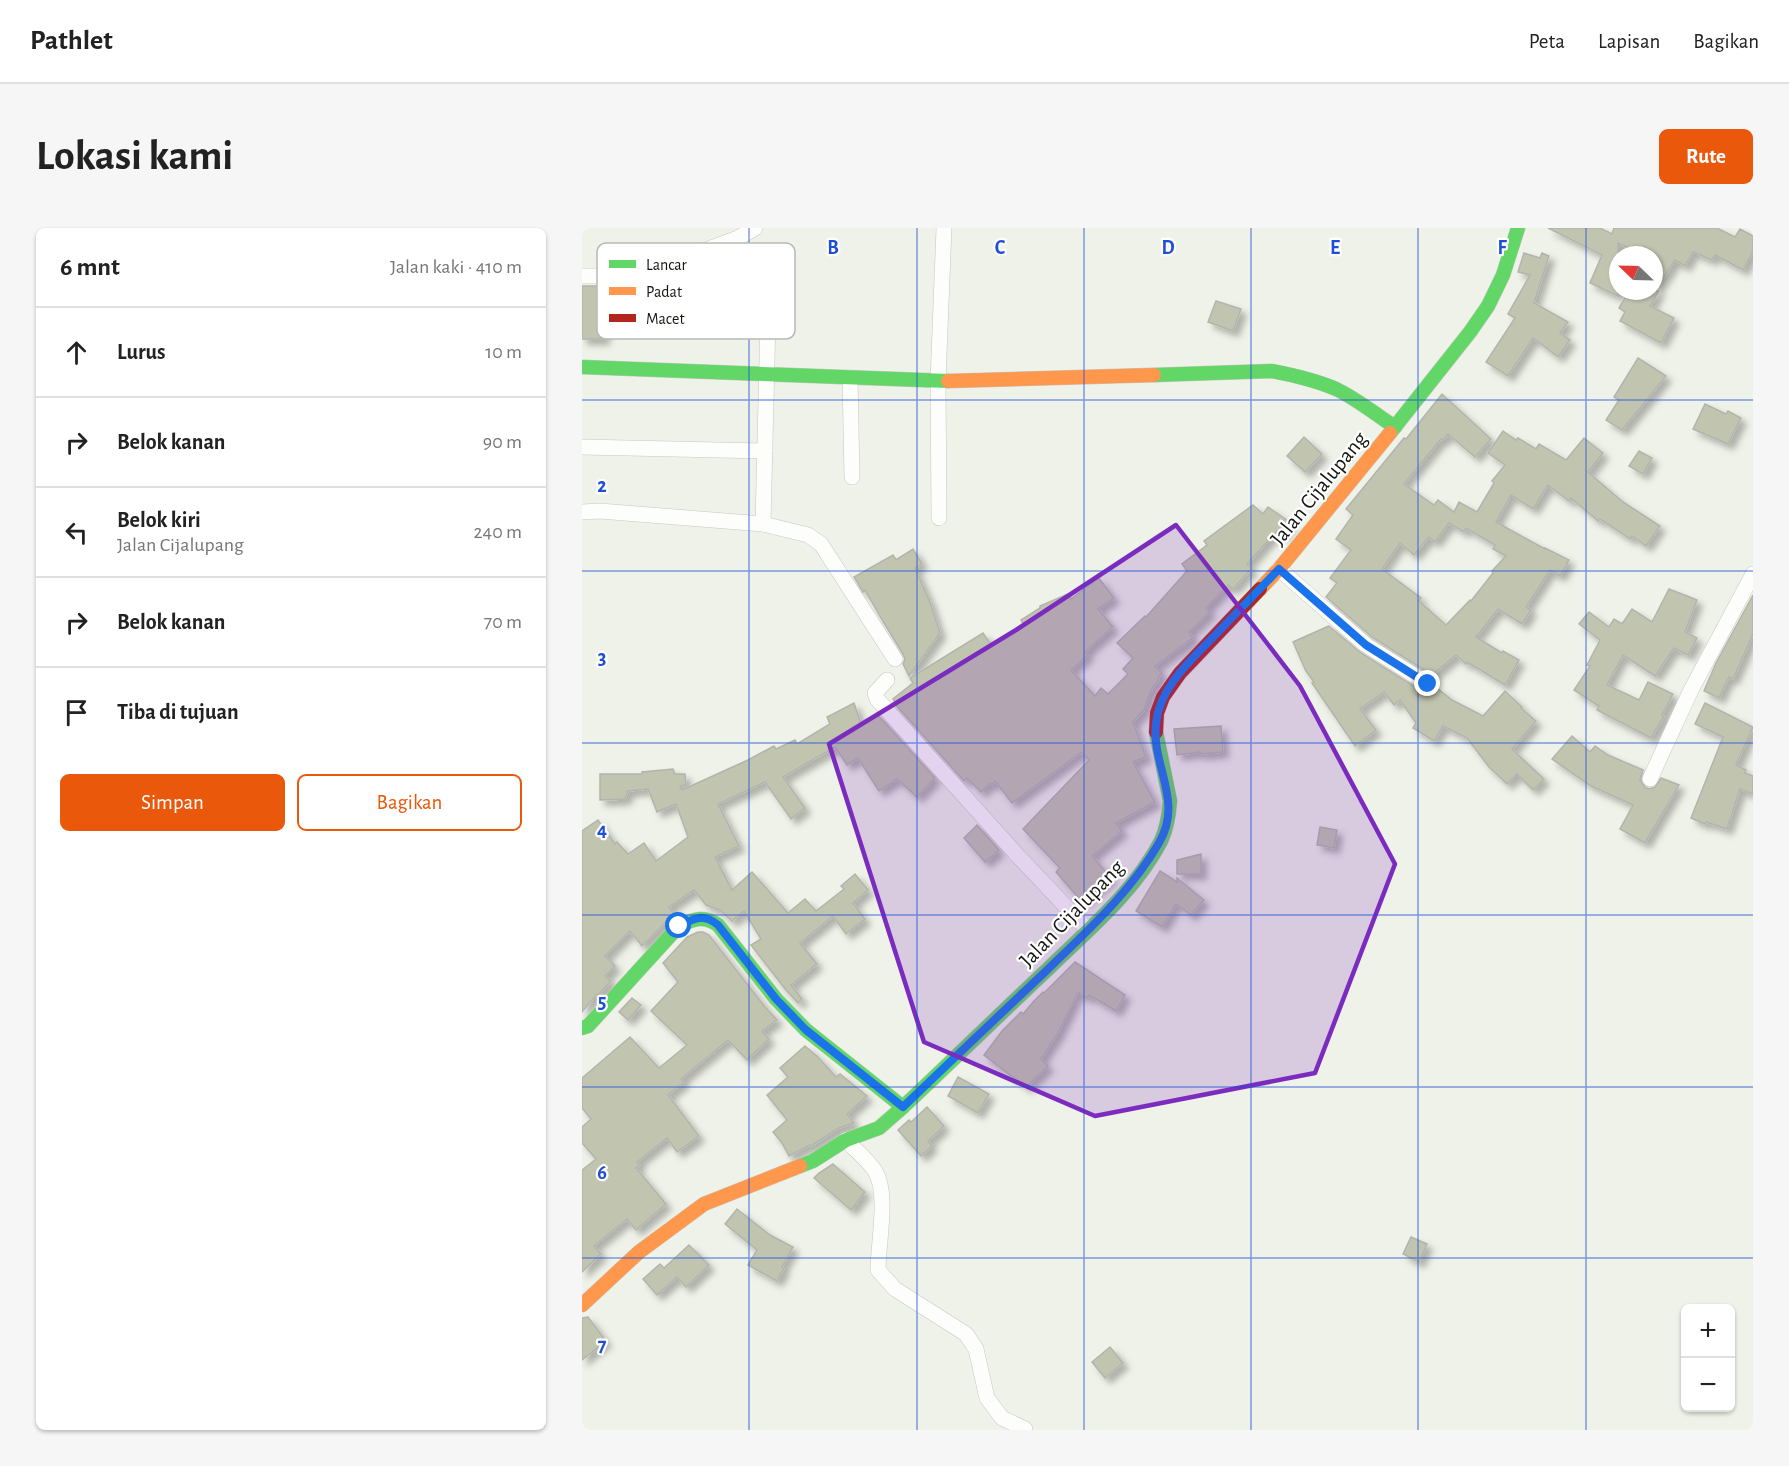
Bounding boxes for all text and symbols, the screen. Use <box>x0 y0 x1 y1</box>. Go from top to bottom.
text: Pathlet <box>30 27 113 55</box>
text: Peta <box>1529 31 1565 52</box>
text: Lapisan <box>1598 31 1660 52</box>
text: Bagikan <box>1693 31 1759 52</box>
button: Rute <box>1659 129 1753 184</box>
text: Lokasi kami <box>36 135 233 177</box>
text: B <box>827 238 839 258</box>
text: C <box>995 238 1006 258</box>
text: D <box>1161 238 1175 258</box>
text: E <box>1330 238 1340 258</box>
text: F <box>1497 238 1507 258</box>
legend <box>597 243 795 339</box>
north arrow <box>1609 246 1663 300</box>
text: 6 mnt <box>60 254 120 280</box>
text: Jalan kaki · 410 m <box>390 257 522 277</box>
text: Lancar <box>646 257 687 273</box>
text: Padat <box>646 284 682 300</box>
text: Macet <box>646 311 684 327</box>
icon: ahead <box>60 336 93 369</box>
text: Lurus <box>117 341 166 363</box>
text: 10 m <box>485 342 522 362</box>
icon: right <box>60 426 93 459</box>
street label: Jalan Cijalupang <box>1266 427 1371 550</box>
text: Belok kanan <box>117 431 225 453</box>
text: 90 m <box>483 432 522 452</box>
text: 2 <box>597 476 607 496</box>
text: Belok kiri <box>117 509 201 531</box>
icon: left <box>60 516 93 549</box>
text: 240 m <box>473 522 522 542</box>
text: Jalan Cijalupang <box>117 535 244 555</box>
icon: right <box>60 606 93 639</box>
text: Belok kanan <box>117 611 225 633</box>
text: 70 m <box>484 612 522 632</box>
text: 3 <box>598 648 606 668</box>
route end <box>1414 670 1440 696</box>
icon: arrive <box>60 696 93 729</box>
text: Tiba di tujuan <box>117 701 239 723</box>
button: Simpan <box>60 774 285 831</box>
button: Bagikan <box>297 774 522 831</box>
text: 4 <box>597 820 607 840</box>
street label: Jalan Cijalupang <box>1015 856 1128 972</box>
route start <box>665 912 691 938</box>
text: 5 <box>598 992 606 1012</box>
text: 6 <box>597 1163 607 1183</box>
map controls <box>1681 1304 1735 1412</box>
button: + <box>1681 1304 1735 1358</box>
text: 7 <box>598 1335 607 1355</box>
button: − <box>1681 1358 1735 1412</box>

